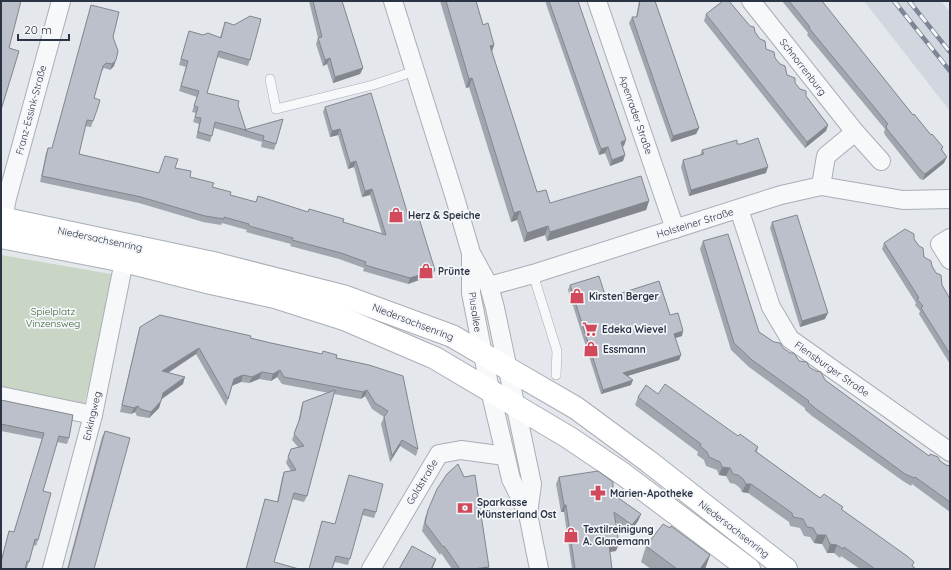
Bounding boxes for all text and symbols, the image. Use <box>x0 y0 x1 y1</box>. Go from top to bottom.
scale bar <box>18 16 69 42</box>
text: 20 m <box>24 22 52 37</box>
street label: Schnorrenburg <box>777 36 829 98</box>
street label: Franz-Essink-Straße <box>13 63 49 156</box>
street label: Apenrader Straße <box>616 74 656 156</box>
street label: Holsteiner Straße <box>655 205 735 241</box>
shop icon: Herz & Speiche <box>387 206 405 224</box>
place label: Herz & Speiche <box>408 209 481 222</box>
street label: Niedersachsenring <box>56 224 144 254</box>
shop icon: Prünte <box>417 262 435 280</box>
place label: Prünte <box>438 265 470 278</box>
shop icon: Kirsten Berger <box>568 287 586 305</box>
place label: Kirsten Berger <box>589 290 659 303</box>
street label: Piusallee <box>465 291 485 333</box>
street label: Niedersachsenring <box>370 300 456 344</box>
park label: Spielplatz Vinzensweg <box>26 305 80 330</box>
supermarket icon: Edeka Wievel <box>581 320 599 338</box>
place label: Edeka Wievel <box>602 323 666 336</box>
street label: Flensburger Straße <box>792 338 872 400</box>
shop icon: Essmann <box>582 340 600 358</box>
place label: Essmann <box>603 343 646 356</box>
street label: Enkingweg <box>80 390 104 442</box>
street label: Goldstraße <box>403 457 441 507</box>
pharmacy icon: Marien-Apotheke <box>589 484 607 502</box>
place label: Marien-Apotheke <box>610 487 693 500</box>
place label: Sparkasse Münsterland Ost <box>477 496 557 521</box>
street label: Niedersachsenring <box>696 497 772 561</box>
bank icon: Sparkasse Münsterland Ost <box>456 499 474 517</box>
place label: Textilreinigung A. Glanemann <box>583 523 654 548</box>
shop icon: Textilreinigung A. Glanemann <box>562 526 580 544</box>

